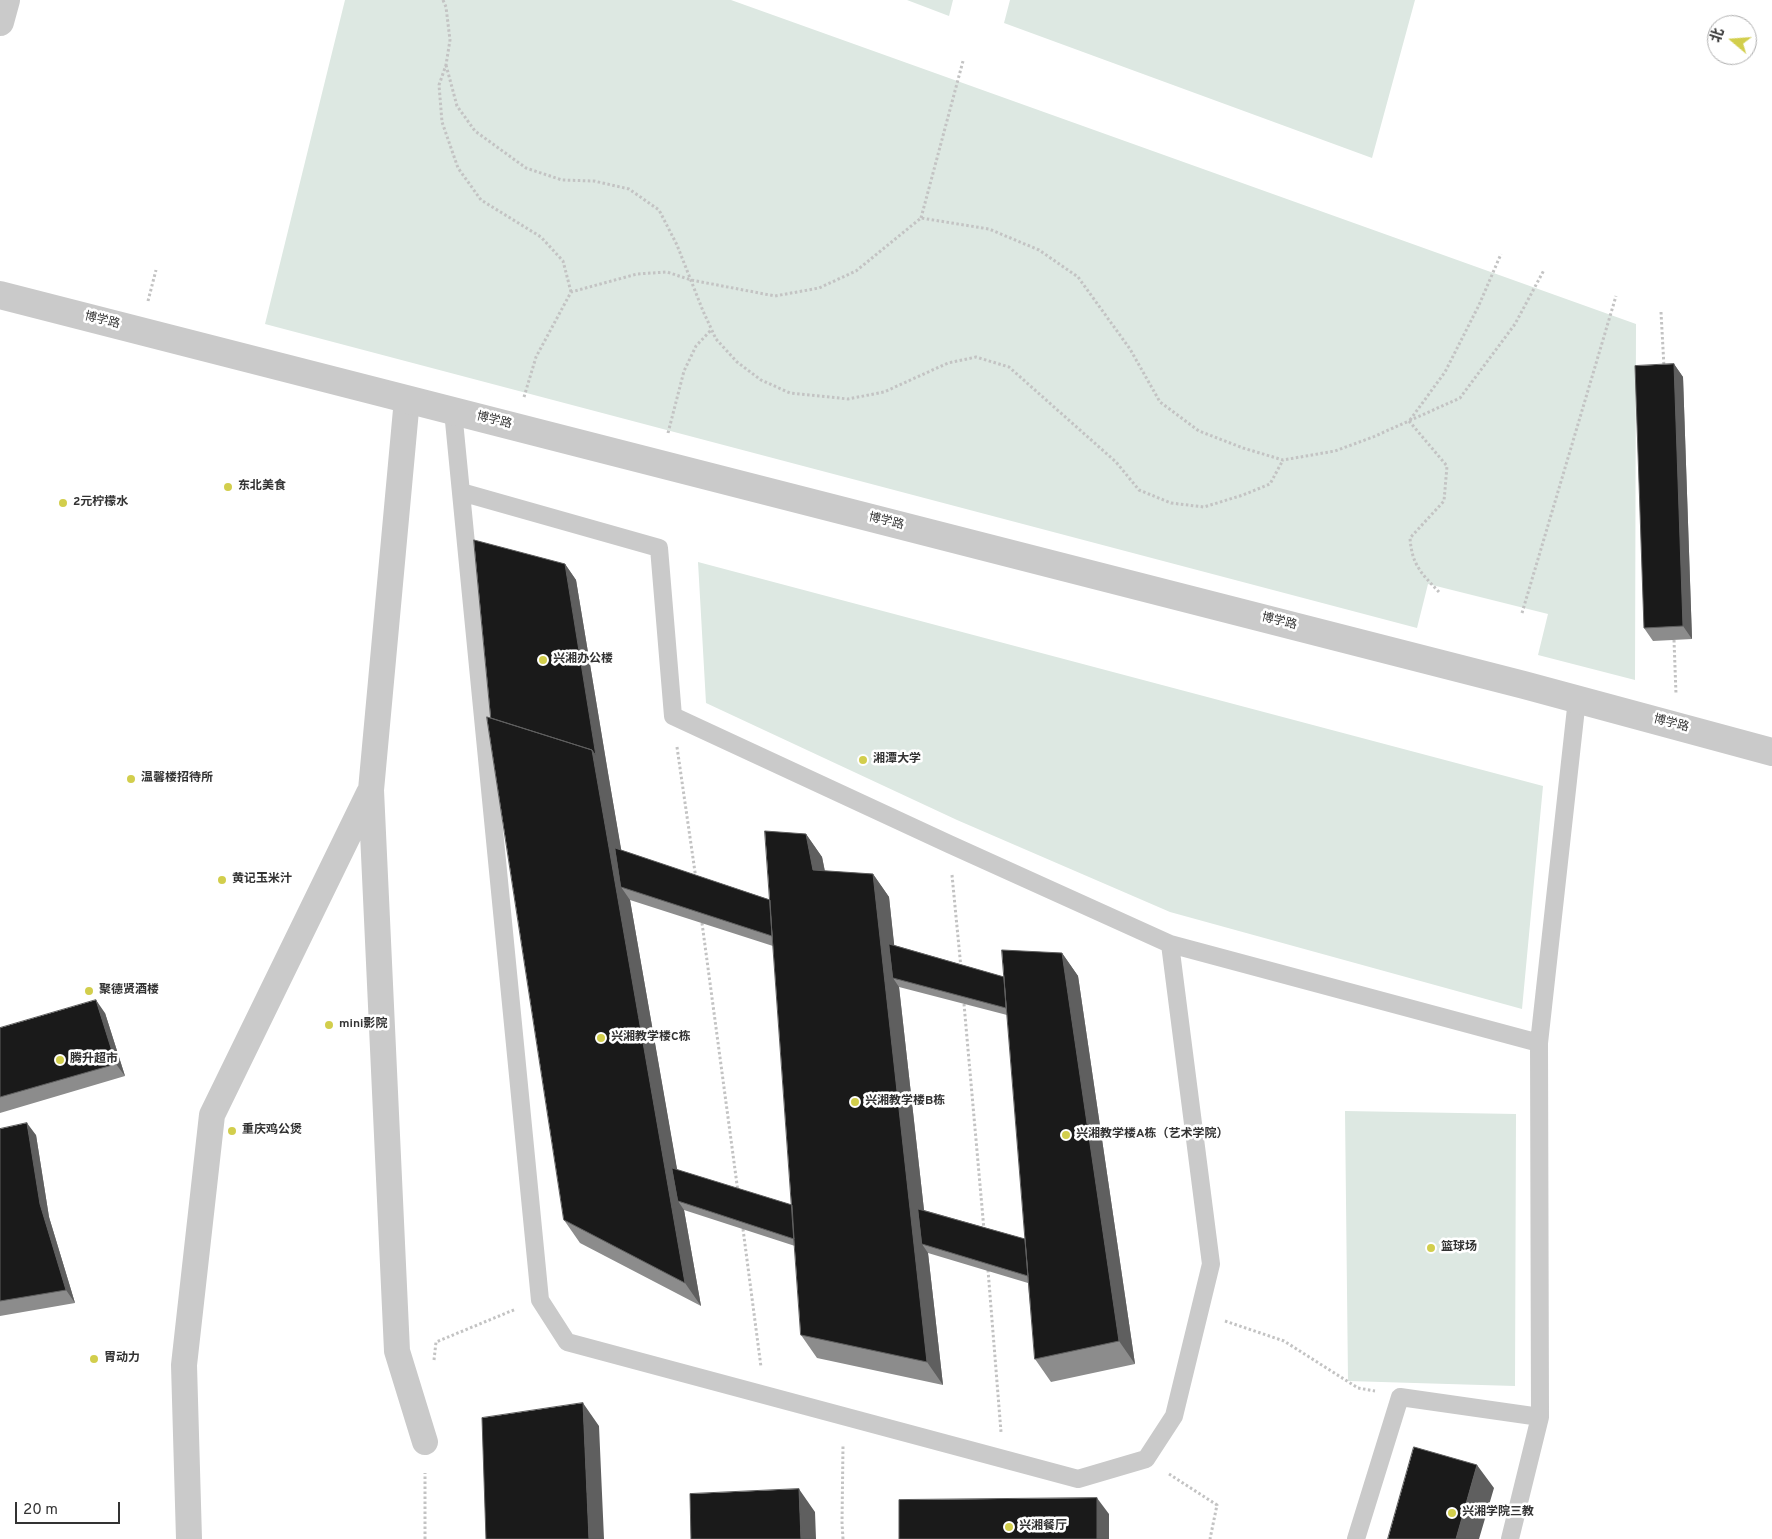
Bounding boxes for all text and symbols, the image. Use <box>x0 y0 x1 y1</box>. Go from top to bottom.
north arrow <box>1707 15 1757 65</box>
text: 北 <box>1708 26 1728 45</box>
street label: 博学路 <box>83 310 121 332</box>
street label: 博学路 <box>475 410 513 432</box>
place label: 东北美食 <box>238 480 286 494</box>
marker: 东北美食 <box>222 481 234 493</box>
place label: 2元柠檬水 <box>73 496 128 510</box>
marker: 2元柠檬水 <box>57 497 69 509</box>
street label: 博学路 <box>867 511 905 533</box>
street label: 博学路 <box>1260 611 1298 633</box>
place label: 兴湘办公楼 <box>553 653 613 667</box>
marker: 兴湘办公楼 <box>537 654 549 666</box>
street label: 博学路 <box>1652 712 1690 736</box>
place label: 湘潭大学 <box>873 753 921 767</box>
marker: 湘潭大学 <box>857 754 869 766</box>
place label: 温馨楼招待所 <box>141 772 213 786</box>
marker: 温馨楼招待所 <box>125 773 137 785</box>
place label: 黄记玉米汁 <box>232 873 292 887</box>
marker: 黄记玉米汁 <box>216 874 228 886</box>
place label: 聚德贤酒楼 <box>99 984 159 998</box>
marker: 聚德贤酒楼 <box>83 985 95 997</box>
place label: mini影院 <box>339 1018 387 1032</box>
marker: mini影院 <box>323 1019 335 1031</box>
place label: 兴湘教学楼C栋 <box>611 1031 691 1045</box>
marker: 兴湘教学楼C栋 <box>595 1032 607 1044</box>
place label: 腾升超市 <box>70 1053 118 1067</box>
marker: 腾升超市 <box>54 1054 66 1066</box>
place label: 兴湘教学楼B栋 <box>865 1095 945 1109</box>
marker: 兴湘教学楼B栋 <box>849 1096 861 1108</box>
place label: 重庆鸡公煲 <box>242 1124 302 1138</box>
marker: 重庆鸡公煲 <box>226 1125 238 1137</box>
place label: 兴湘教学楼A栋（艺术学院） <box>1076 1128 1229 1142</box>
marker: 兴湘教学楼A栋（艺术学院） <box>1060 1129 1072 1141</box>
place label: 篮球场 <box>1441 1241 1477 1255</box>
marker: 篮球场 <box>1425 1242 1437 1254</box>
place label: 胃动力 <box>104 1352 140 1366</box>
marker: 胃动力 <box>88 1353 100 1365</box>
scale bar <box>18 1492 122 1524</box>
text: 20 m <box>23 1501 58 1520</box>
place label: 兴湘学院三教 <box>1462 1506 1534 1520</box>
marker: 兴湘学院三教 <box>1446 1507 1458 1519</box>
place label: 兴湘餐厅 <box>1019 1520 1067 1534</box>
marker: 兴湘餐厅 <box>1003 1521 1015 1533</box>

